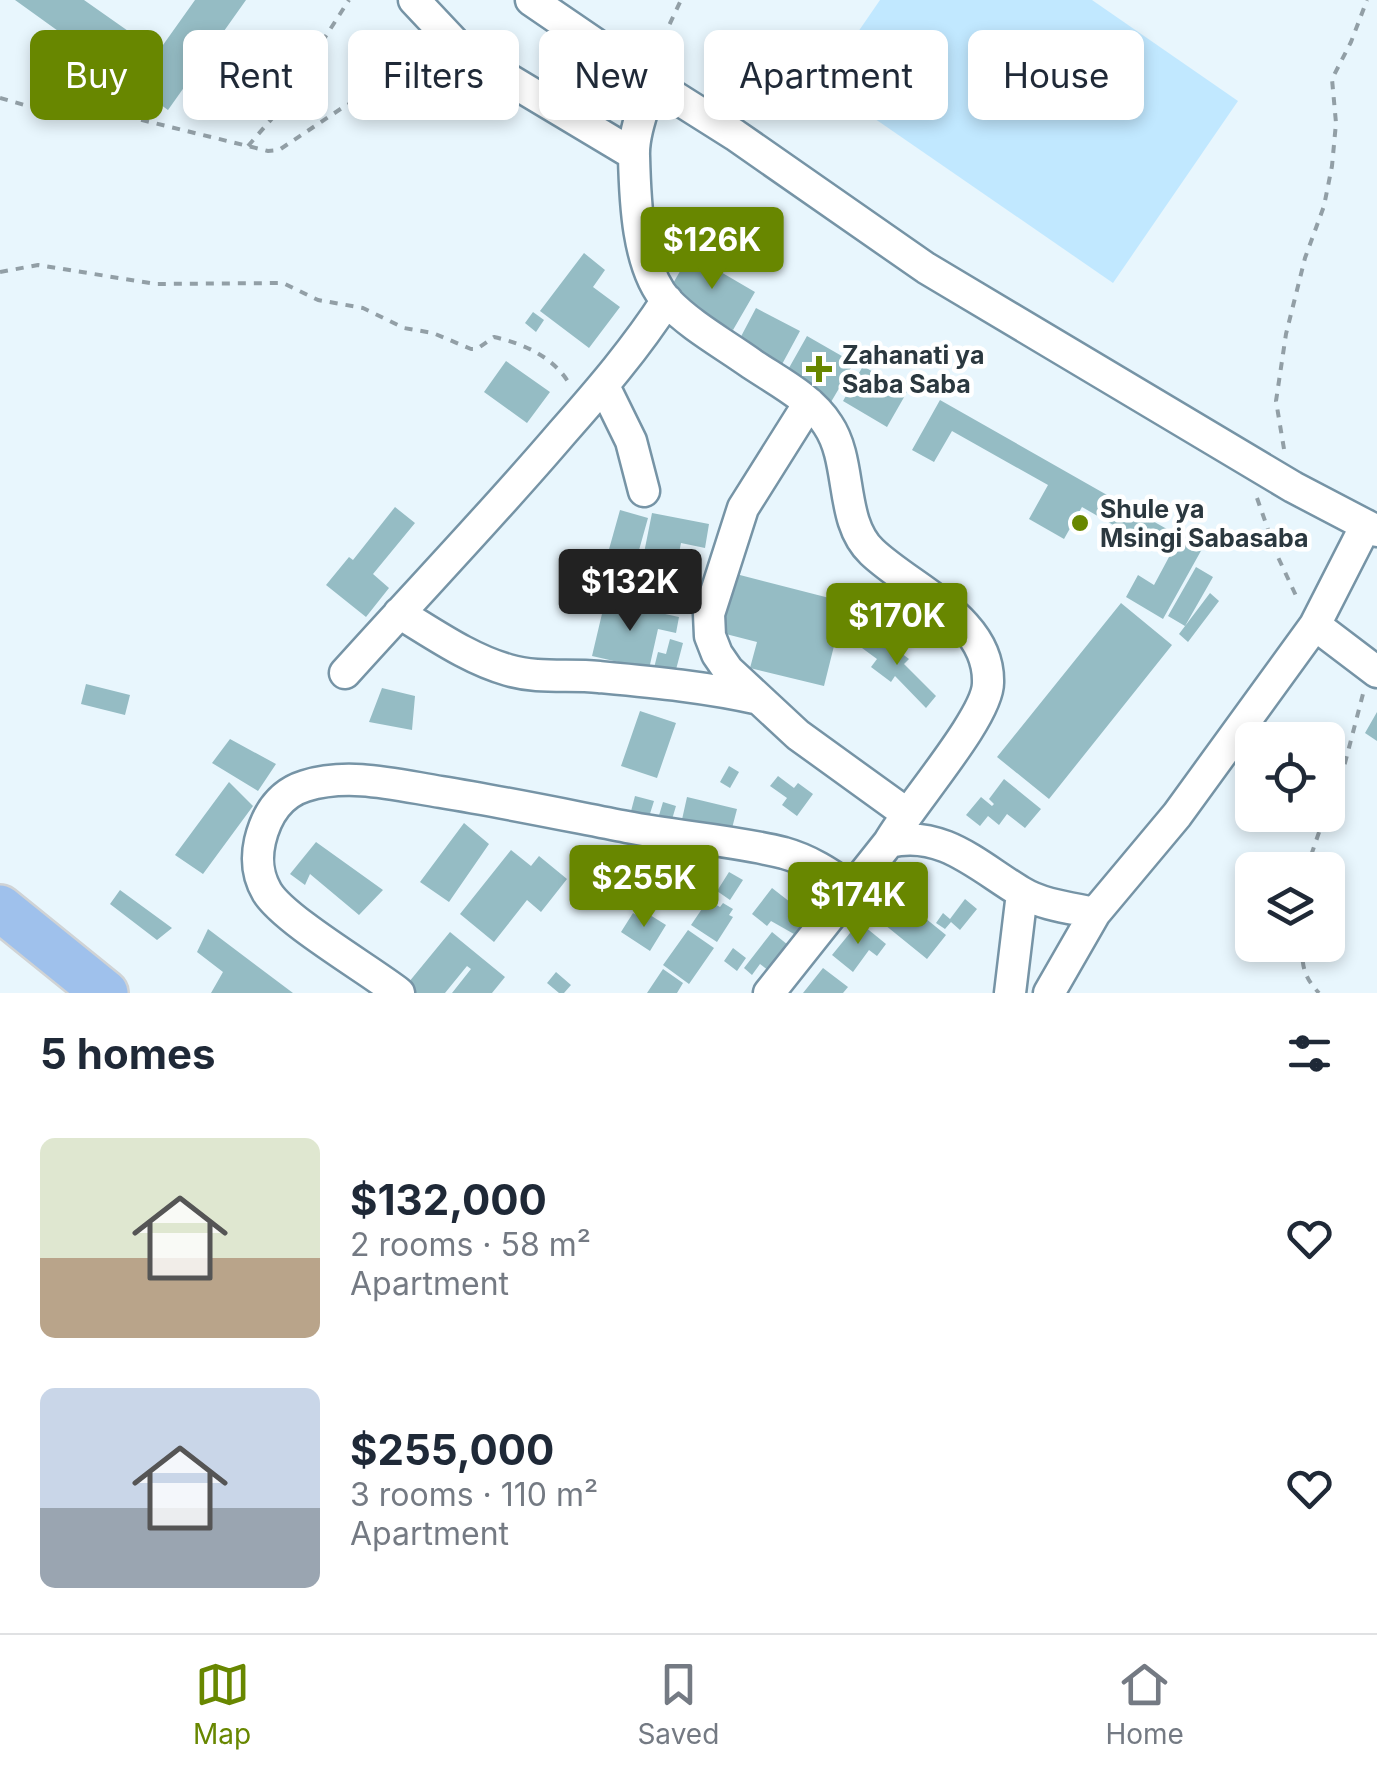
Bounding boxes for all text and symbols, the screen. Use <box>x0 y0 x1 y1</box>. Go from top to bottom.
chip: Buy <box>30 30 163 120</box>
chip: Rent <box>183 30 328 120</box>
chip: Filters <box>348 30 519 120</box>
chip: New <box>539 30 684 120</box>
chip: Apartment <box>704 30 948 120</box>
chip: House <box>968 30 1144 120</box>
pin: $126K <box>642 207 782 292</box>
text: $126K <box>663 220 761 259</box>
place label: Zahanati ya Saba Saba <box>842 340 984 399</box>
marker: Zahanati ya Saba Saba <box>806 356 832 382</box>
place label: Shule ya Msingi Sabasaba <box>1100 494 1309 553</box>
marker: Shule ya Msingi Sabasaba <box>1069 512 1091 534</box>
pin: $132K <box>560 549 700 634</box>
text: $132K <box>581 562 679 601</box>
pin: $170K <box>827 583 967 668</box>
text: $170K <box>848 596 946 635</box>
map controls <box>1235 722 1345 962</box>
button: locate <box>1235 722 1345 832</box>
pin: $255K <box>574 845 714 930</box>
button: layers <box>1235 852 1345 962</box>
text: $255K <box>591 858 697 897</box>
pin: $174K <box>788 862 928 947</box>
text: $174K <box>810 875 906 914</box>
icon: filters <box>1282 1026 1337 1081</box>
text: 5 homes <box>40 1028 216 1079</box>
text: $132,000 <box>350 1174 547 1225</box>
icon: home <box>120 1178 240 1298</box>
icon: heart <box>1282 1211 1337 1266</box>
text: 2 rooms · 58 m² <box>350 1225 591 1264</box>
text: Apartment <box>350 1264 509 1303</box>
text: $255,000 <box>350 1424 554 1475</box>
icon: home <box>120 1428 240 1548</box>
icon: heart <box>1282 1461 1337 1516</box>
text: 3 rooms · 110 m² <box>350 1475 598 1514</box>
text: Apartment <box>350 1514 509 1553</box>
tab: Map <box>193 1657 251 1751</box>
tab: Saved <box>637 1657 719 1751</box>
tab: Home <box>1105 1657 1184 1751</box>

